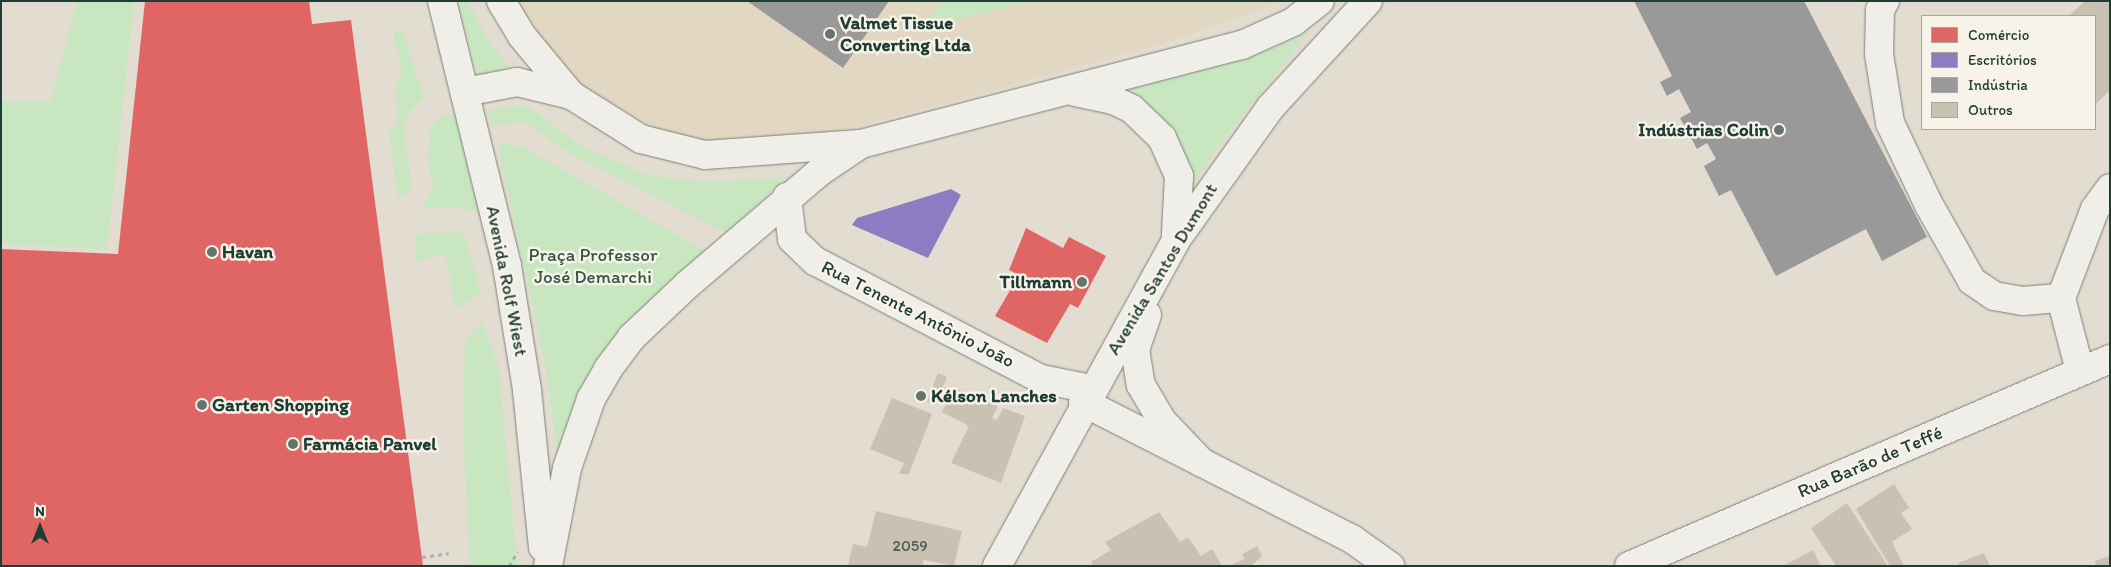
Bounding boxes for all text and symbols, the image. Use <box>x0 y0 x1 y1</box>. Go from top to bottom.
place label: Valmet Tissue Converting Ltda <box>840 12 971 56</box>
legend <box>1921 15 2096 130</box>
text: Comércio <box>1968 26 2029 44</box>
marker: Valmet Tissue Converting Ltda <box>824 28 836 40</box>
text: Escritórios <box>1968 51 2037 69</box>
text: Indústria <box>1968 76 2028 94</box>
text: Outros <box>1968 101 2013 119</box>
place label: Indústrias Colin <box>1638 119 1769 141</box>
marker: Indústrias Colin <box>1773 124 1785 136</box>
street label: Avenida Santos Dumont <box>1102 179 1222 359</box>
street label: Avenida Rolf Wiest <box>481 204 533 358</box>
place label: Havan <box>222 241 273 263</box>
park label: Praça Professor José Demarchi <box>529 244 657 288</box>
marker: Havan <box>206 246 218 258</box>
street label: Rua Tenente Antônio João <box>819 256 1017 372</box>
place label: Tillmann <box>1000 271 1072 293</box>
marker: Tillmann <box>1076 276 1088 288</box>
place label: Kélson Lanches <box>931 385 1057 407</box>
marker: Kélson Lanches <box>915 390 927 402</box>
place label: Garten Shopping <box>212 394 349 416</box>
marker: Garten Shopping <box>196 399 208 411</box>
street label: Rua Barão de Teffé <box>1795 421 1945 503</box>
place label: Farmácia Panvel <box>303 433 437 455</box>
marker: Farmácia Panvel <box>287 438 299 450</box>
north arrow <box>15 502 65 552</box>
text: N <box>35 503 45 520</box>
house number: 2059 <box>892 536 928 556</box>

